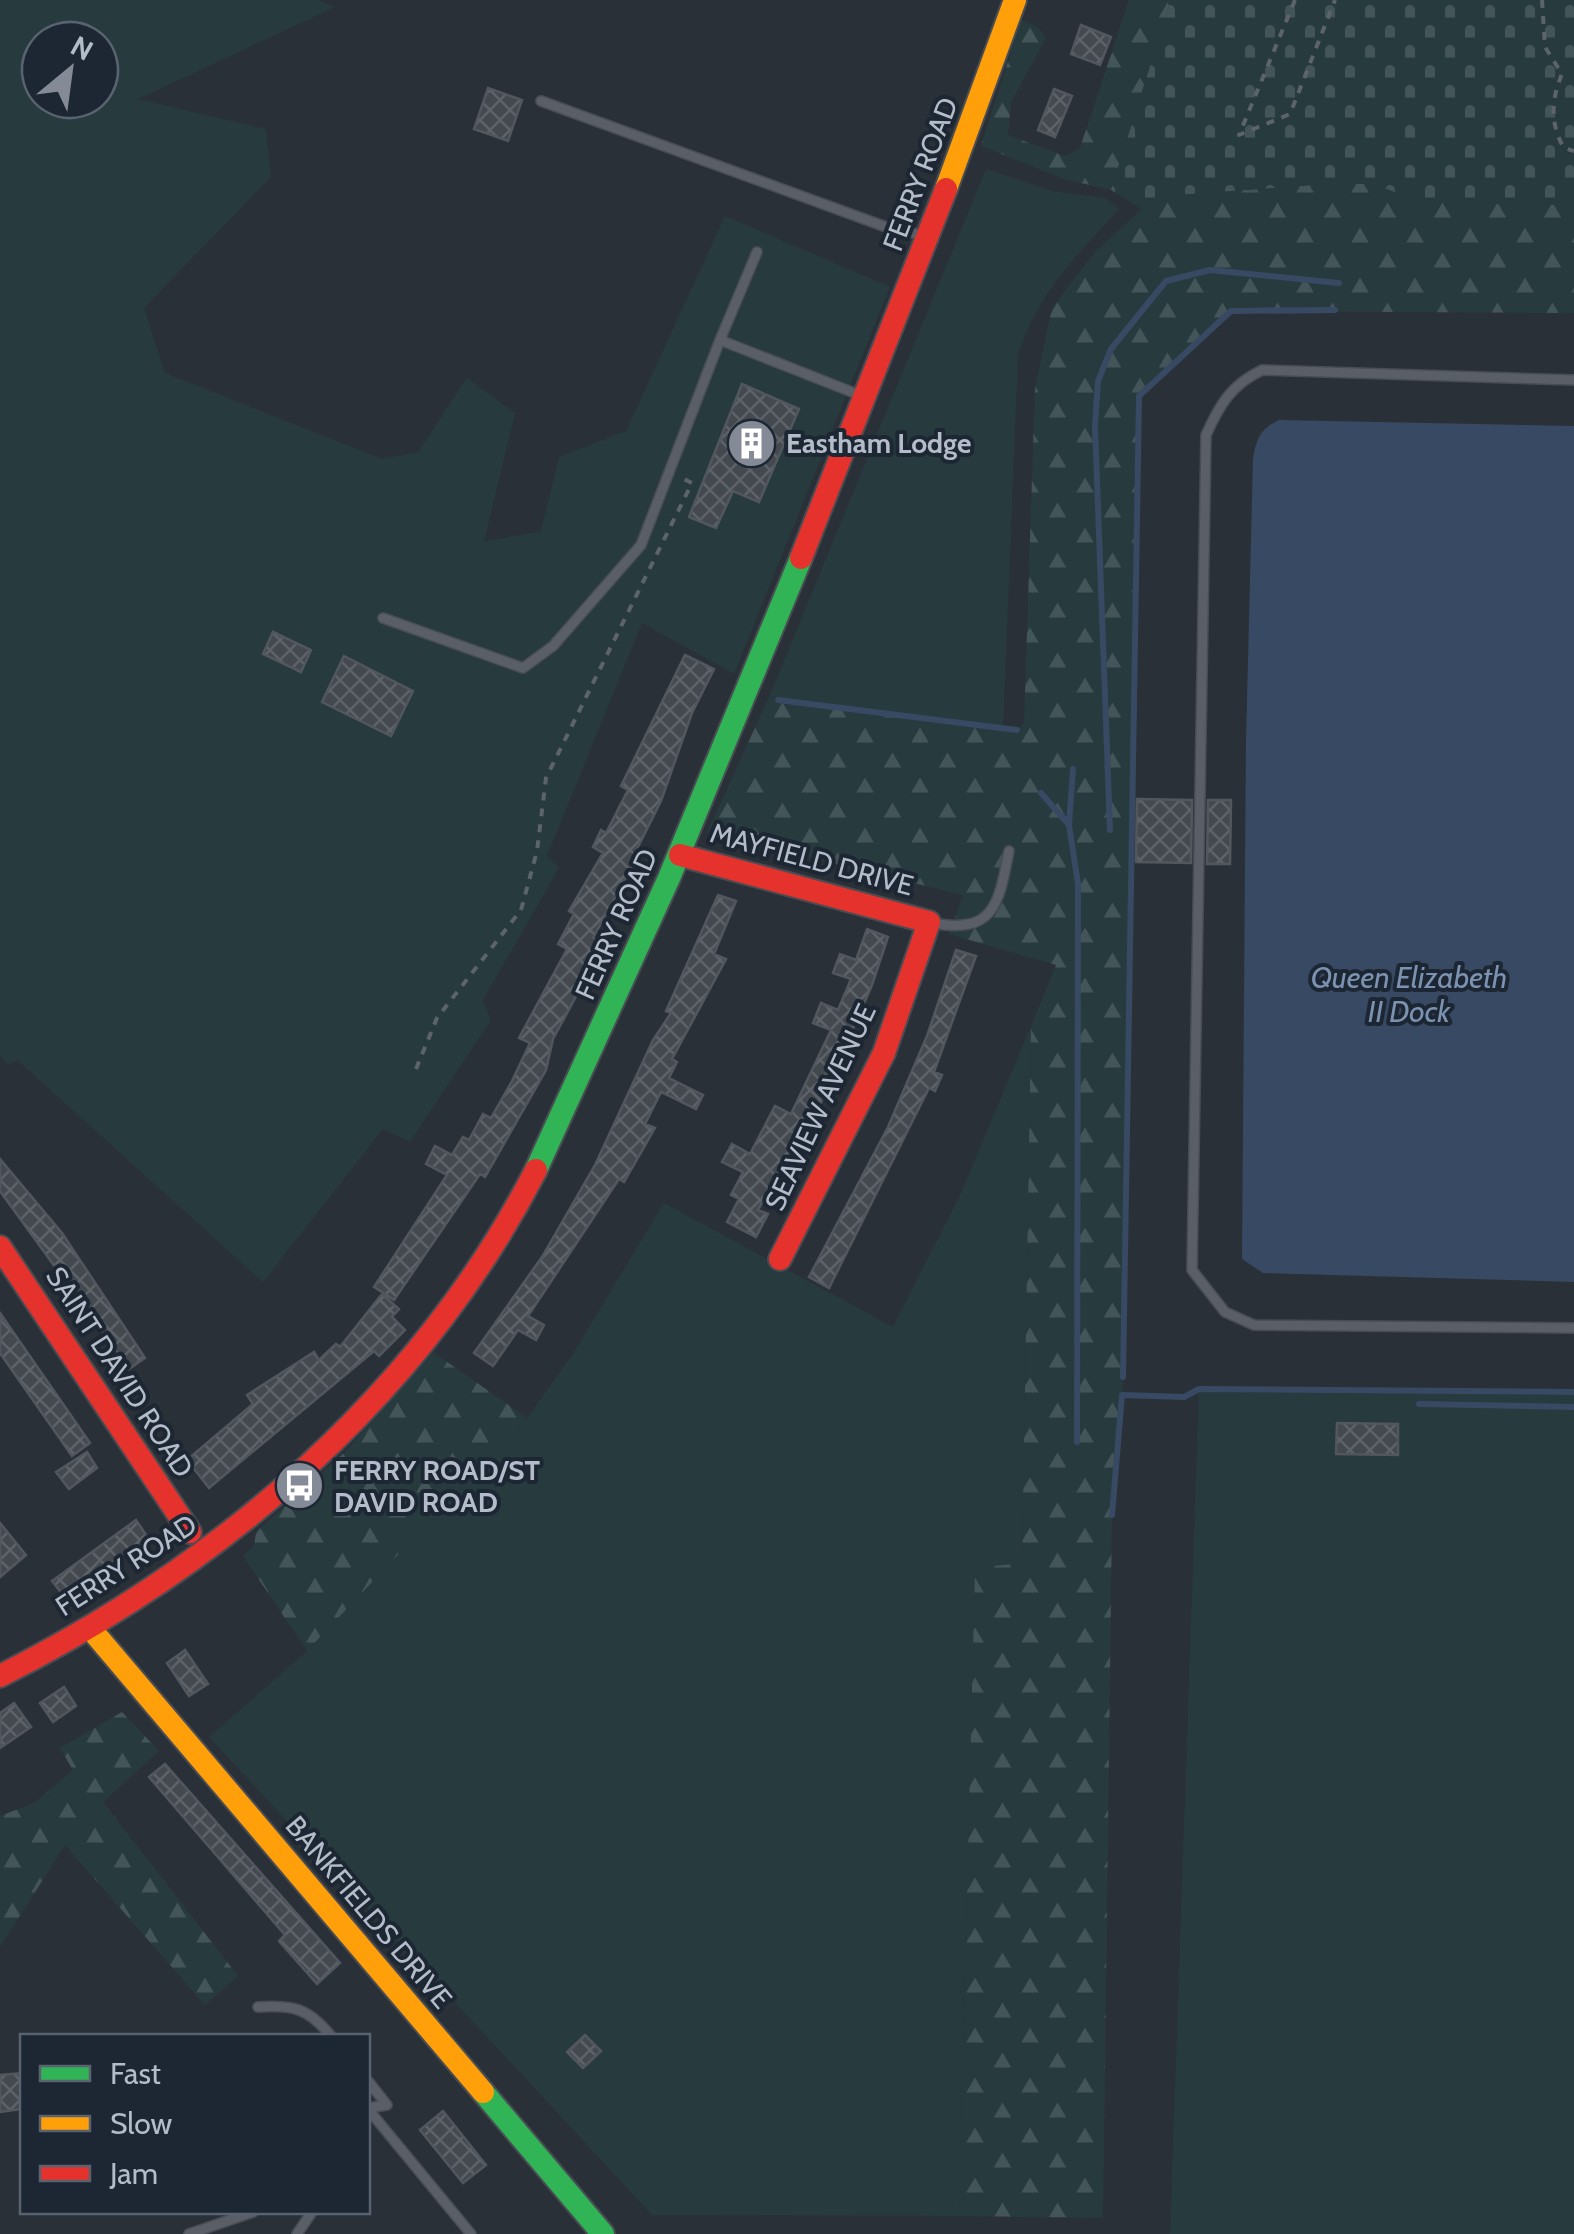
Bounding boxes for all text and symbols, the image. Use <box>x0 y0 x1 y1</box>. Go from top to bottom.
north arrow <box>20 20 120 120</box>
text: N <box>65 28 99 68</box>
street label: FERRY ROAD <box>875 92 965 256</box>
building icon: Eastham Lodge <box>725 417 777 469</box>
place label: Eastham Lodge <box>786 426 971 460</box>
street label: MAYFIELD DRIVE <box>707 816 917 902</box>
street label: FERRY ROAD <box>568 843 664 1005</box>
water label: Queen Elizabeth II Dock <box>1311 959 1507 1030</box>
street label: SEAVIEW AVENUE <box>757 998 883 1216</box>
street label: SAINT DAVID ROAD <box>39 1260 201 1484</box>
place label: FERRY ROAD/ST DAVID ROAD <box>334 1453 541 1519</box>
bus stop icon: FERRY ROAD/ST DAVID ROAD <box>273 1460 325 1512</box>
street label: FERRY ROAD <box>49 1507 203 1623</box>
street label: BANKFIELDS DRIVE <box>279 1809 459 2015</box>
legend <box>20 2034 370 2214</box>
text: Fast <box>110 2055 161 2092</box>
text: Slow <box>110 2105 173 2142</box>
text: Jam <box>109 2155 158 2192</box>

